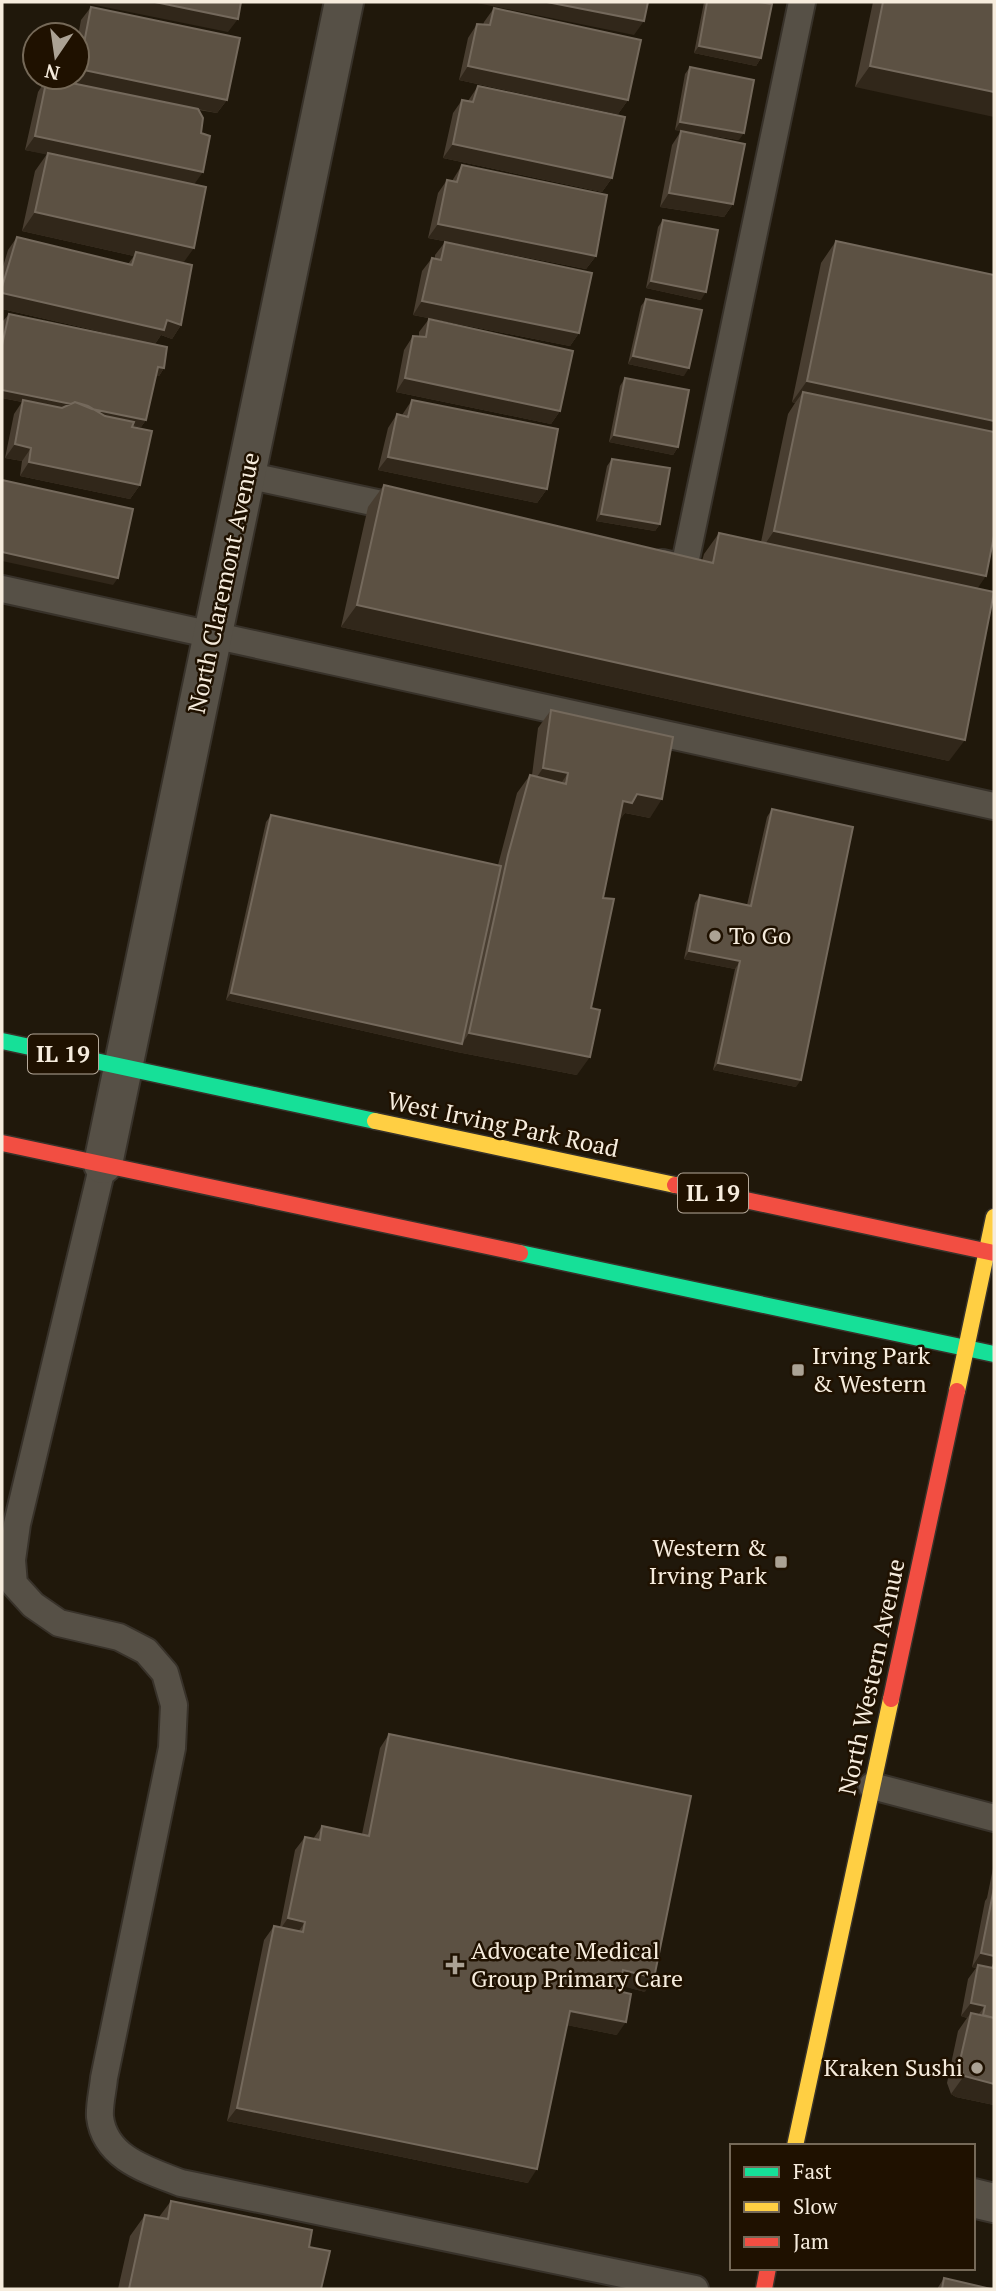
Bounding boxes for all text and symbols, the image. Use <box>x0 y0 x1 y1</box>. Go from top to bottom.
north arrow <box>21 21 91 91</box>
text: N <box>42 59 62 87</box>
street label: North Claremont Avenue <box>180 449 266 716</box>
place label: To Go <box>729 919 791 951</box>
marker: To Go <box>707 928 723 944</box>
road number: IL 19 <box>28 1035 98 1074</box>
street label: West Irving Park Road <box>385 1084 622 1164</box>
road number: IL 19 <box>678 1174 748 1212</box>
place label: Irving Park & Western <box>812 1339 931 1399</box>
marker: Irving Park & Western <box>790 1362 806 1378</box>
place label: Western & Irving Park <box>649 1531 768 1591</box>
marker: Western & Irving Park <box>773 1554 789 1570</box>
street label: North Western Avenue <box>830 1556 912 1798</box>
place label: Advocate Medical Group Primary Care <box>471 1934 683 1994</box>
marker: Advocate Medical Group Primary Care <box>445 1955 465 1975</box>
place label: Kraken Sushi <box>824 2051 963 2083</box>
marker: Kraken Sushi <box>969 2060 985 2076</box>
legend <box>730 2144 975 2270</box>
text: Fast <box>793 2157 832 2185</box>
text: Slow <box>793 2192 838 2220</box>
text: Jam <box>793 2227 829 2255</box>

